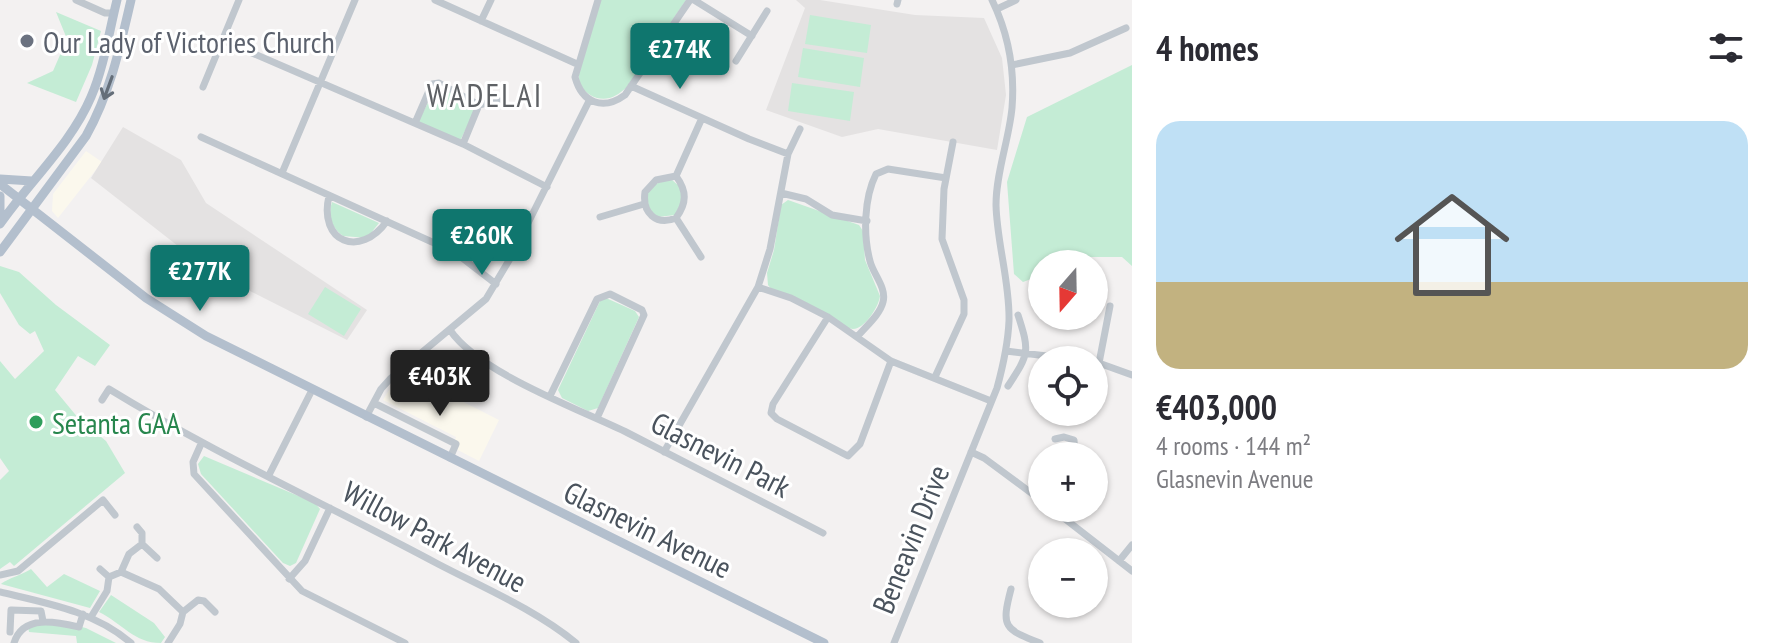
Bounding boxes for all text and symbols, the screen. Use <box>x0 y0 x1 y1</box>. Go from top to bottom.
place label: Our Lady of Victories Church <box>43 22 335 61</box>
pin: €274K <box>624 23 736 91</box>
text: 4 homes <box>1156 26 1259 70</box>
icon: filters <box>1704 26 1748 70</box>
marker: Our Lady of Victories Church <box>18 32 36 50</box>
text: €274K <box>648 32 712 65</box>
district label: WADELAI <box>427 74 543 116</box>
one-way arrow <box>100 75 114 100</box>
icon: home <box>1380 173 1524 317</box>
pin: €260K <box>426 209 538 277</box>
text: €260K <box>450 218 514 251</box>
pin: €277K <box>144 245 256 313</box>
north arrow <box>1028 250 1108 330</box>
map controls <box>1028 250 1108 618</box>
text: €277K <box>168 254 232 287</box>
button: locate <box>1028 346 1108 426</box>
pin: €403K <box>384 350 496 418</box>
text: €403K <box>408 359 472 392</box>
text: €403,000 <box>1156 385 1277 429</box>
street label: Glasnevin Park <box>645 402 798 506</box>
place label: Setanta GAA <box>52 403 181 442</box>
marker: Setanta GAA <box>27 413 45 431</box>
text: 4 rooms · 144 m² <box>1156 429 1311 462</box>
button: + <box>1028 442 1108 522</box>
street label: Beneavin Drive <box>863 459 957 619</box>
text: Glasnevin Avenue <box>1156 462 1313 495</box>
street label: Willow Park Avenue <box>337 471 533 601</box>
street label: Glasnevin Avenue <box>558 472 738 586</box>
button: − <box>1028 538 1108 618</box>

